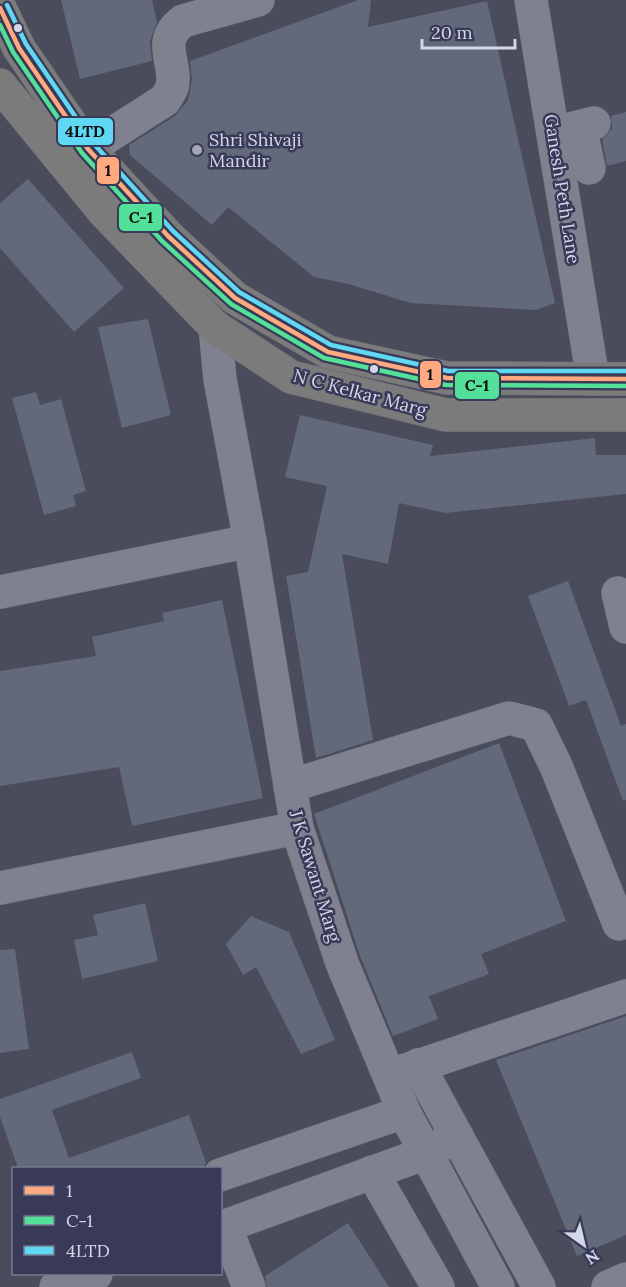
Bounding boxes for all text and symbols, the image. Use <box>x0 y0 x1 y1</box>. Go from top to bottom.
scale bar <box>422 12 515 50</box>
text: 20 m <box>431 21 473 44</box>
unlabelled marker <box>12 22 24 34</box>
street label: Ganesh Peth Lane <box>539 112 586 266</box>
line badge: 4LTD <box>57 117 114 146</box>
text: 4LTD <box>65 121 105 141</box>
place label: Shri Shivaji Mandir <box>209 128 302 172</box>
marker: Shri Shivaji Mandir <box>190 143 204 157</box>
line badge: 1 <box>96 156 120 185</box>
text: 1 <box>105 160 111 180</box>
line badge: C-1 <box>118 203 163 232</box>
text: C-1 <box>129 207 153 227</box>
line badge: 1 <box>419 360 442 389</box>
unlabelled marker <box>368 363 380 375</box>
street label: N C Kelkar Marg <box>291 364 430 422</box>
text: 1 <box>427 364 433 384</box>
line badge: C-1 <box>454 371 500 400</box>
text: C-1 <box>465 375 489 395</box>
street label: J K Sawant Marg <box>284 806 347 946</box>
legend <box>12 1167 222 1275</box>
text: 1 <box>66 1179 73 1202</box>
text: C-1 <box>66 1209 93 1232</box>
north arrow <box>554 1215 614 1275</box>
text: 4LTD <box>66 1239 110 1262</box>
text: N <box>582 1246 603 1269</box>

